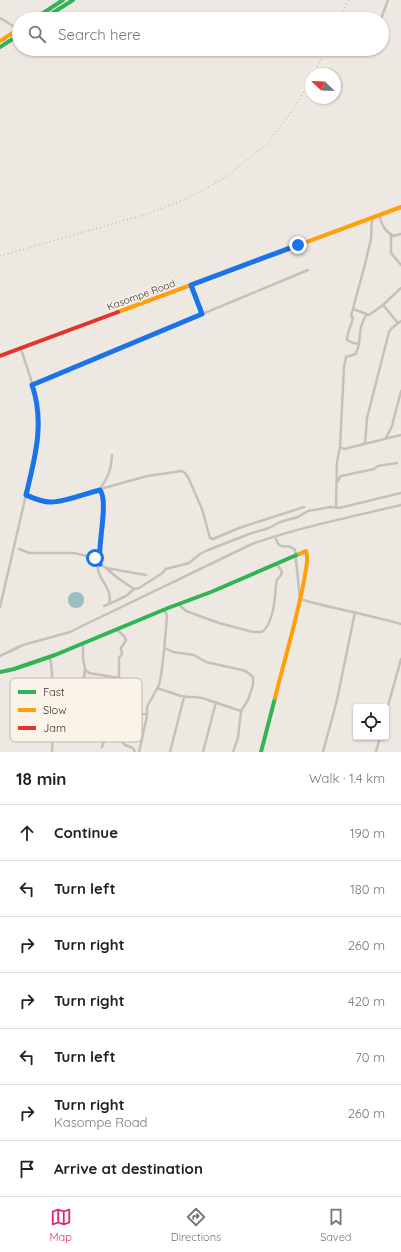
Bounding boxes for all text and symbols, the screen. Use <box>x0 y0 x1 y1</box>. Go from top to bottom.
search box <box>12 12 389 56</box>
icon: search <box>26 23 48 45</box>
text: Search here <box>58 25 141 44</box>
north arrow <box>305 68 341 104</box>
route end <box>289 236 307 254</box>
street label: Kasompe Road <box>105 277 177 313</box>
route start <box>86 549 104 567</box>
legend <box>10 678 142 742</box>
text: Fast <box>43 685 65 699</box>
text: Slow <box>43 703 67 717</box>
map controls <box>353 704 389 740</box>
button: locate <box>353 704 389 740</box>
text: Jam <box>43 721 66 735</box>
text: 18 min <box>16 768 67 789</box>
text: Walk · 1.4 km <box>309 770 385 786</box>
icon: ahead <box>16 822 38 844</box>
text: Continue <box>54 823 118 842</box>
text: 190 m <box>350 825 385 841</box>
icon: left <box>16 878 38 900</box>
text: Turn left <box>54 879 116 898</box>
text: 180 m <box>350 881 385 897</box>
icon: right <box>16 934 38 956</box>
text: Turn right <box>54 935 125 954</box>
text: 260 m <box>348 937 385 953</box>
icon: right <box>16 990 38 1012</box>
text: Turn right <box>54 991 125 1010</box>
text: 420 m <box>348 993 385 1009</box>
icon: left <box>16 1046 38 1068</box>
text: Turn left <box>54 1047 116 1066</box>
text: 70 m <box>355 1049 385 1065</box>
text: Turn right <box>54 1095 125 1114</box>
icon: right <box>16 1102 38 1124</box>
text: 260 m <box>348 1105 385 1121</box>
text: Kasompe Road <box>54 1114 147 1130</box>
icon: arrive <box>16 1158 38 1180</box>
text: Arrive at destination <box>54 1159 203 1178</box>
tab: Map <box>49 1206 72 1244</box>
tab: Directions <box>171 1206 221 1244</box>
tab: Saved <box>320 1206 352 1244</box>

